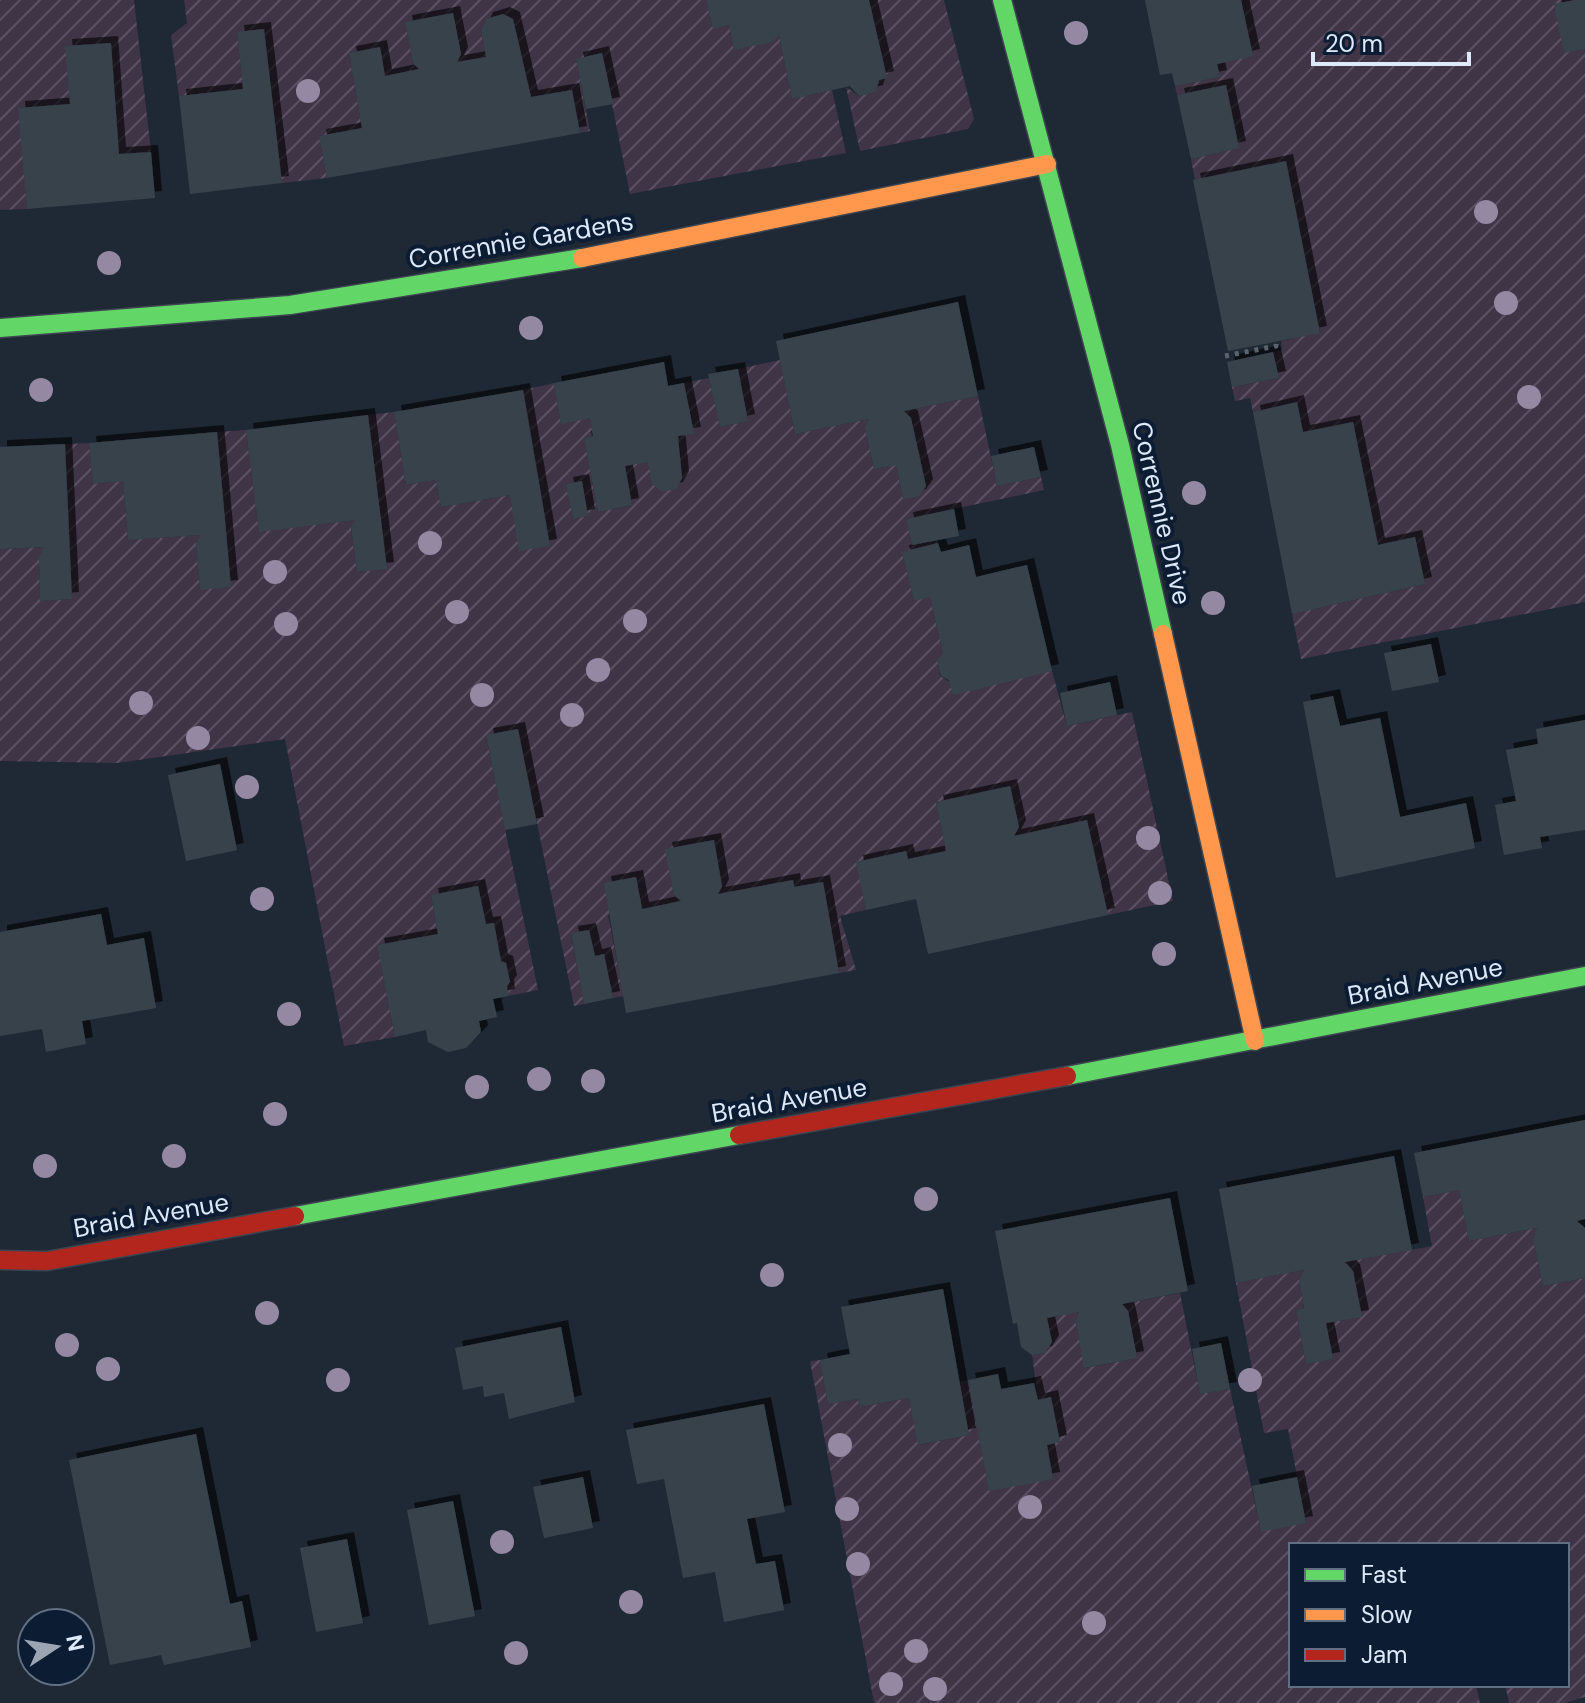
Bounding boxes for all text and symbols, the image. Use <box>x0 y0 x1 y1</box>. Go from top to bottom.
scale bar <box>1313 16 1469 66</box>
text: 20 m <box>1325 28 1383 59</box>
street label: Corrennie Gardens <box>406 204 636 276</box>
street label: Corrennie Drive <box>1124 418 1200 608</box>
street label: Braid Avenue <box>1345 949 1505 1013</box>
street label: Braid Avenue <box>709 1070 869 1130</box>
street label: Braid Avenue <box>71 1185 231 1245</box>
legend <box>1289 1543 1569 1687</box>
text: Fast <box>1361 1559 1407 1590</box>
text: Slow <box>1361 1599 1412 1630</box>
north arrow <box>16 1607 96 1687</box>
text: N <box>59 1632 91 1654</box>
text: Jam <box>1361 1639 1407 1670</box>

